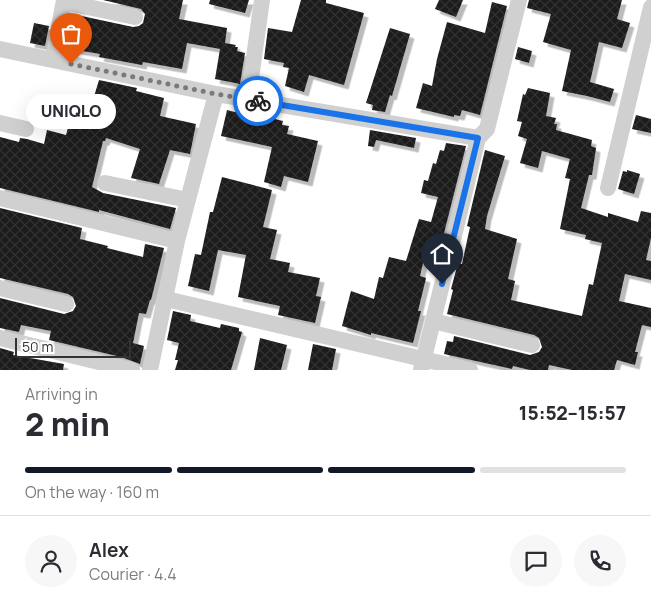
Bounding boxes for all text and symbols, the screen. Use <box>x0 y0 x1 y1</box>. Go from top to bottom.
pin <box>50 13 92 64</box>
icon: bag <box>57 20 85 48</box>
courier <box>233 76 283 126</box>
icon: bike <box>244 87 272 115</box>
callout: UNIQLO <box>26 94 116 129</box>
text: UNIQLO <box>41 100 101 122</box>
pin <box>421 233 463 284</box>
icon: home <box>428 240 456 268</box>
scale bar <box>15 335 131 358</box>
text: 50 m <box>22 337 53 356</box>
text: Arriving in <box>25 383 98 405</box>
text: 15:52–15:57 <box>519 400 626 426</box>
text: 2 min <box>25 402 110 446</box>
text: On the way · 160 m <box>25 481 159 503</box>
button: person <box>25 535 77 587</box>
button: chat <box>510 535 562 587</box>
button: phone <box>574 535 626 587</box>
text: Alex <box>89 537 129 563</box>
text: Courier · 4.4 <box>89 563 177 585</box>

